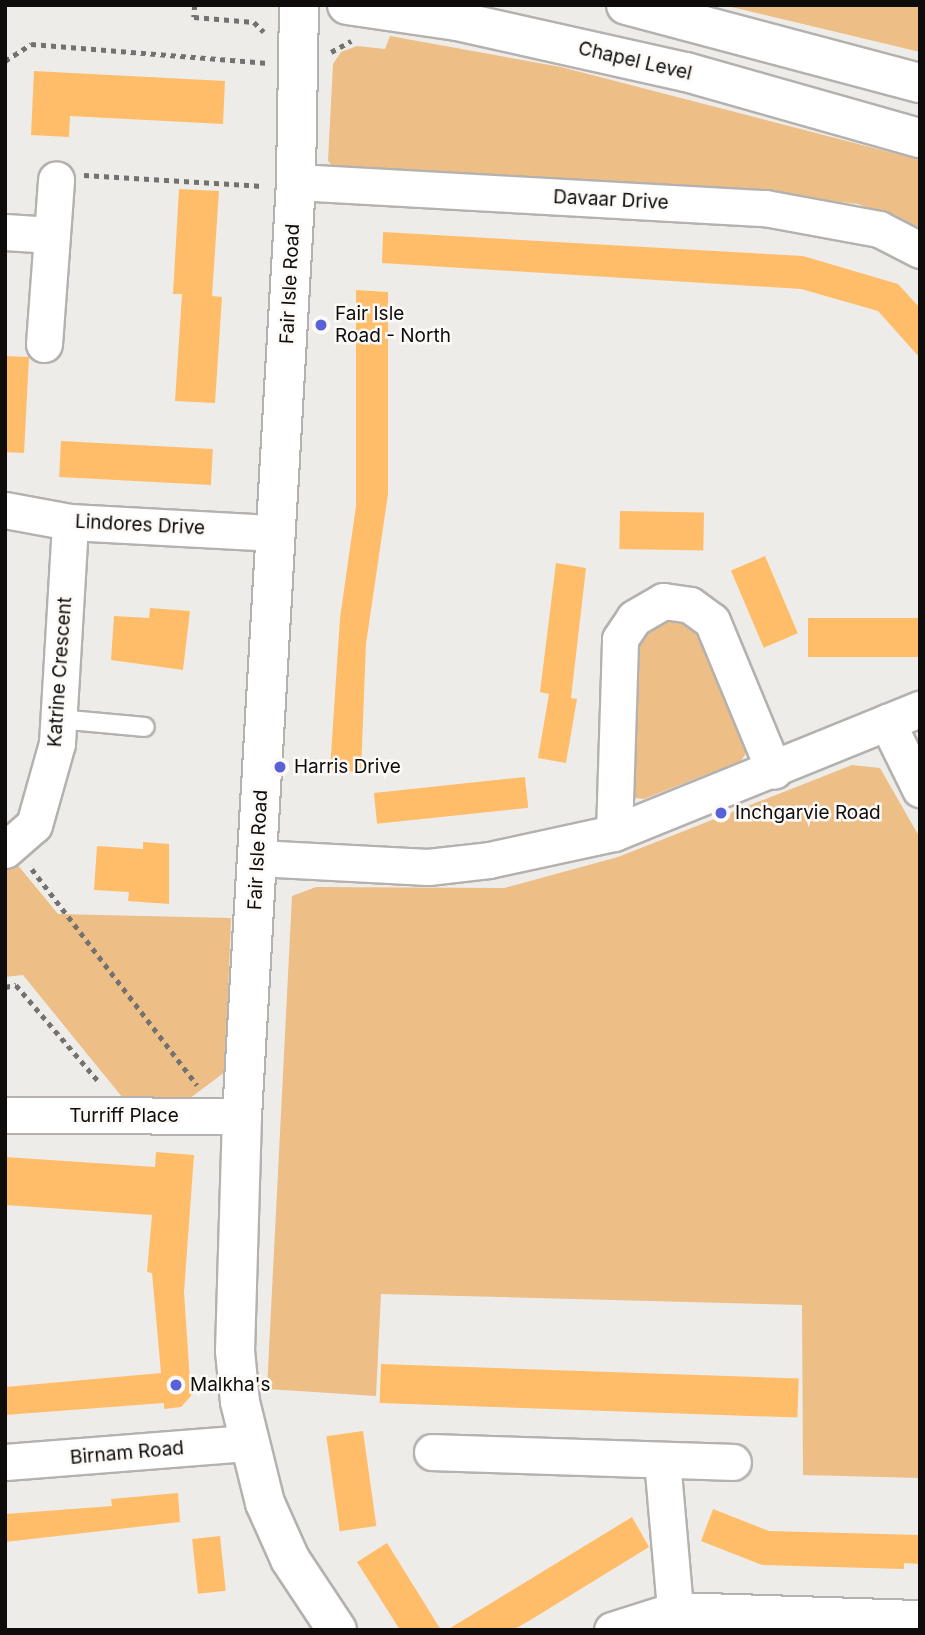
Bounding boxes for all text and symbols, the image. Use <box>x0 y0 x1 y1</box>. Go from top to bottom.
street label: Chapel Level <box>576 37 694 85</box>
street label: Davaar Drive <box>553 186 669 214</box>
street label: Fair Isle Road <box>275 223 305 345</box>
place label: Fair Isle Road - North <box>335 303 451 347</box>
marker: Fair Isle Road - North <box>313 317 329 333</box>
street label: Lindores Drive <box>74 510 206 540</box>
street label: Katrine Crescent <box>43 596 77 748</box>
place label: Harris Drive <box>294 756 401 778</box>
marker: Harris Drive <box>272 759 288 775</box>
street label: Fair Isle Road <box>243 789 273 911</box>
place label: Inchgarvie Road <box>735 802 881 824</box>
marker: Inchgarvie Road <box>713 805 729 821</box>
street label: Turriff Place <box>69 1105 179 1127</box>
place label: Malkha's <box>190 1374 270 1396</box>
marker: Malkha's <box>168 1377 184 1393</box>
street label: Birnam Road <box>69 1437 185 1469</box>

